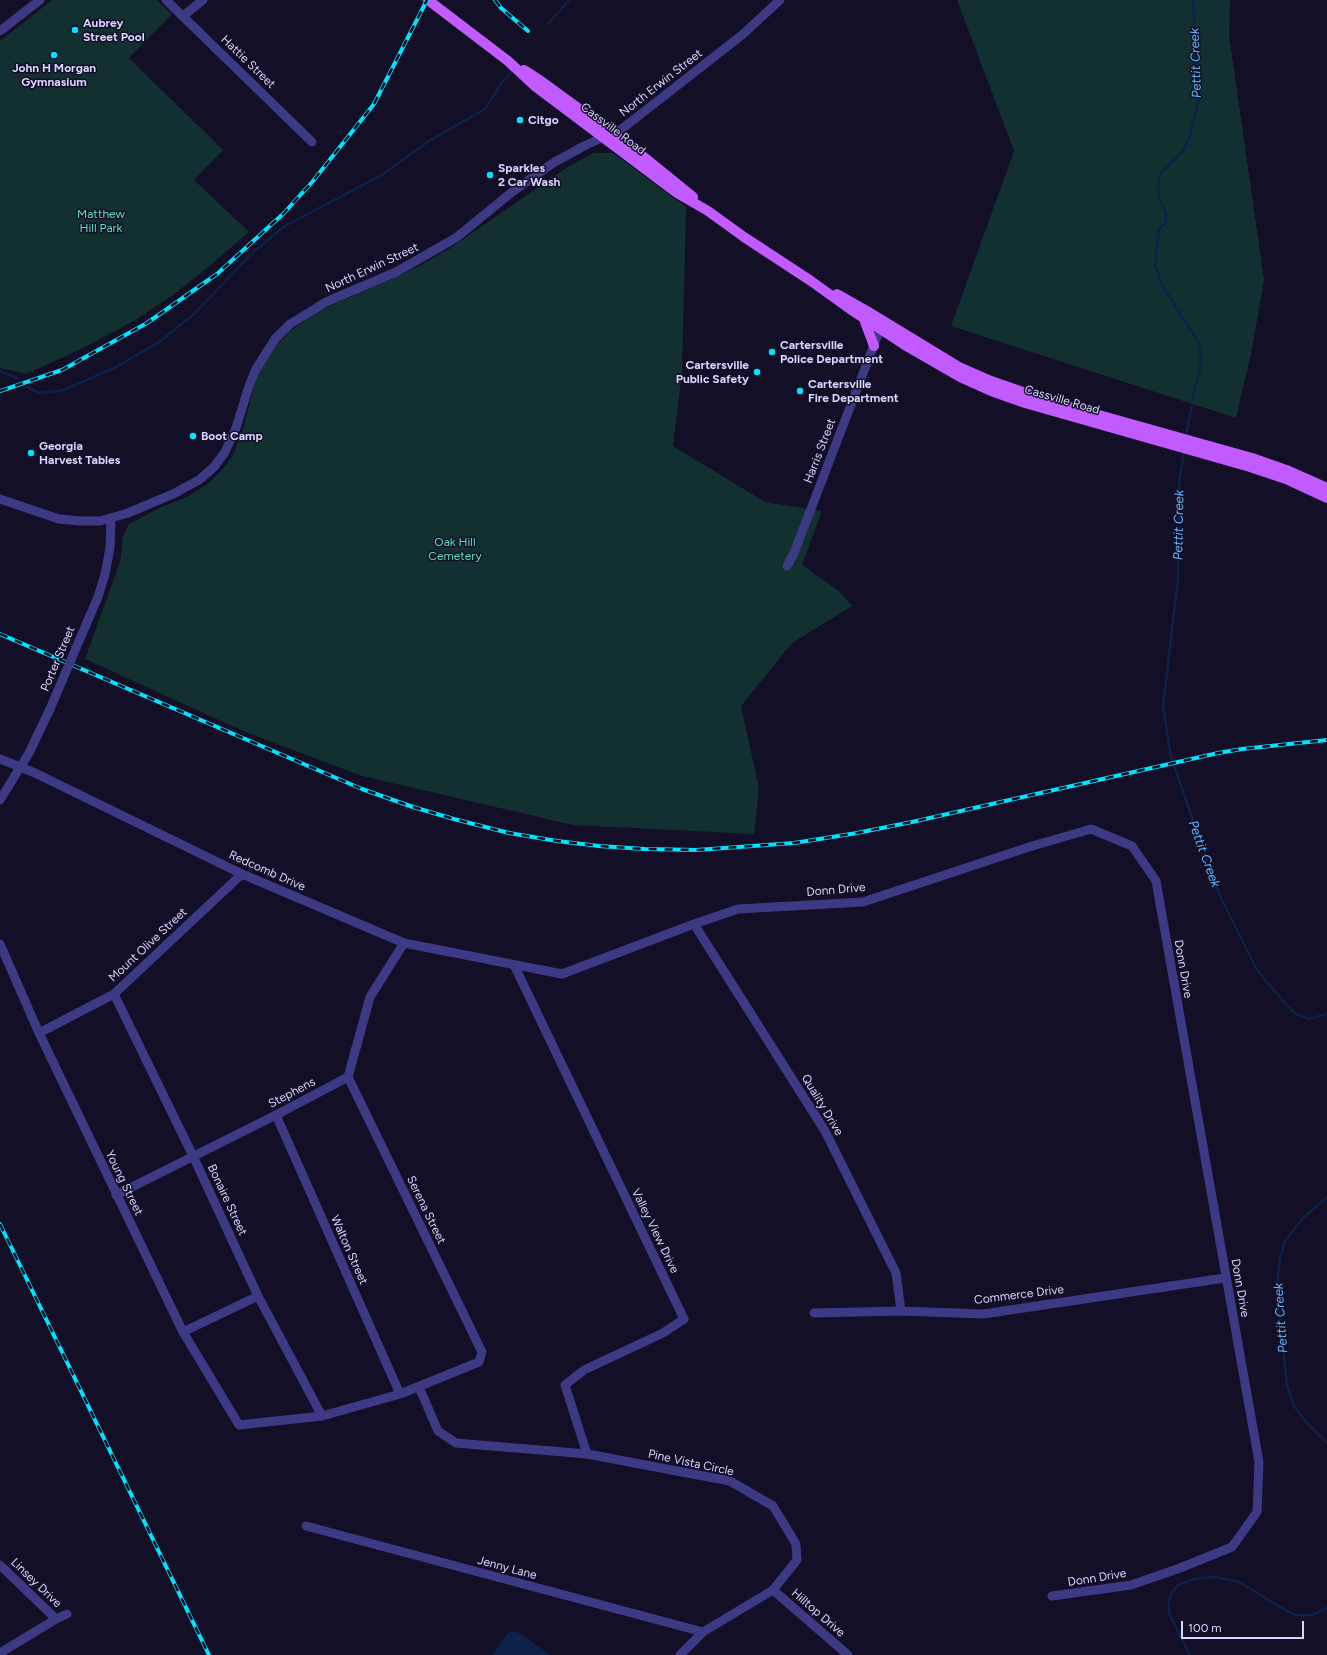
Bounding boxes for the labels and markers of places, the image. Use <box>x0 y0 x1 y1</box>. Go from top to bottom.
place label: Aubrey Street Pool <box>83 16 145 44</box>
marker: Aubrey Street Pool <box>70 25 80 35</box>
marker: John H Morgan Gymnasium <box>49 50 59 60</box>
place label: John H Morgan Gymnasium <box>12 61 96 89</box>
place label: Citgo <box>528 113 559 127</box>
marker: Citgo <box>515 115 525 125</box>
place label: Sparkles 2 Car Wash <box>498 161 560 189</box>
marker: Sparkles 2 Car Wash <box>485 170 495 180</box>
place label: Cartersville Police Department <box>780 338 883 366</box>
marker: Cartersville Police Department <box>767 347 777 357</box>
place label: Cartersville Public Safety <box>676 358 749 386</box>
marker: Cartersville Public Safety <box>752 367 762 377</box>
place label: Cartersville Fire Department <box>808 377 899 405</box>
marker: Cartersville Fire Department <box>795 386 805 396</box>
place label: Boot Camp <box>201 429 263 443</box>
marker: Boot Camp <box>188 431 198 441</box>
place label: Georgia Harvest Tables <box>39 439 120 467</box>
marker: Georgia Harvest Tables <box>26 448 36 458</box>

